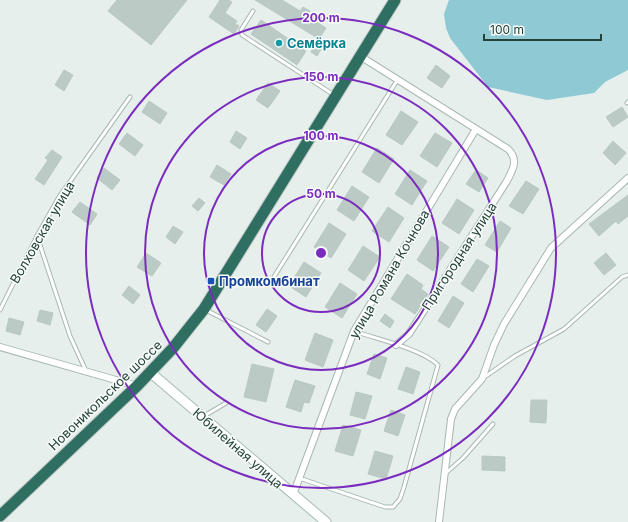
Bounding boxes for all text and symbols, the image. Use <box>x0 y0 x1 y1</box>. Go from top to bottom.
text: 200 m <box>302 10 340 25</box>
scale bar <box>484 16 601 42</box>
text: 100 m <box>490 22 524 37</box>
place label: Семёрка <box>287 35 346 51</box>
marker: Семёрка <box>274 38 284 48</box>
text: 150 m <box>304 69 338 84</box>
text: 100 m <box>303 128 339 143</box>
street label: Волховская улица <box>6 178 78 286</box>
text: 50 m <box>306 186 336 201</box>
street label: Пригородная улица <box>418 199 500 313</box>
street label: улица Романа Кочнова <box>345 207 433 341</box>
centre of rings <box>314 246 328 260</box>
place label: Промкомбинат <box>219 273 320 289</box>
marker: Промкомбинат <box>206 276 216 286</box>
street label: Новоникольское шоссе <box>45 337 165 453</box>
street label: Юбилейная улица <box>190 405 286 491</box>

